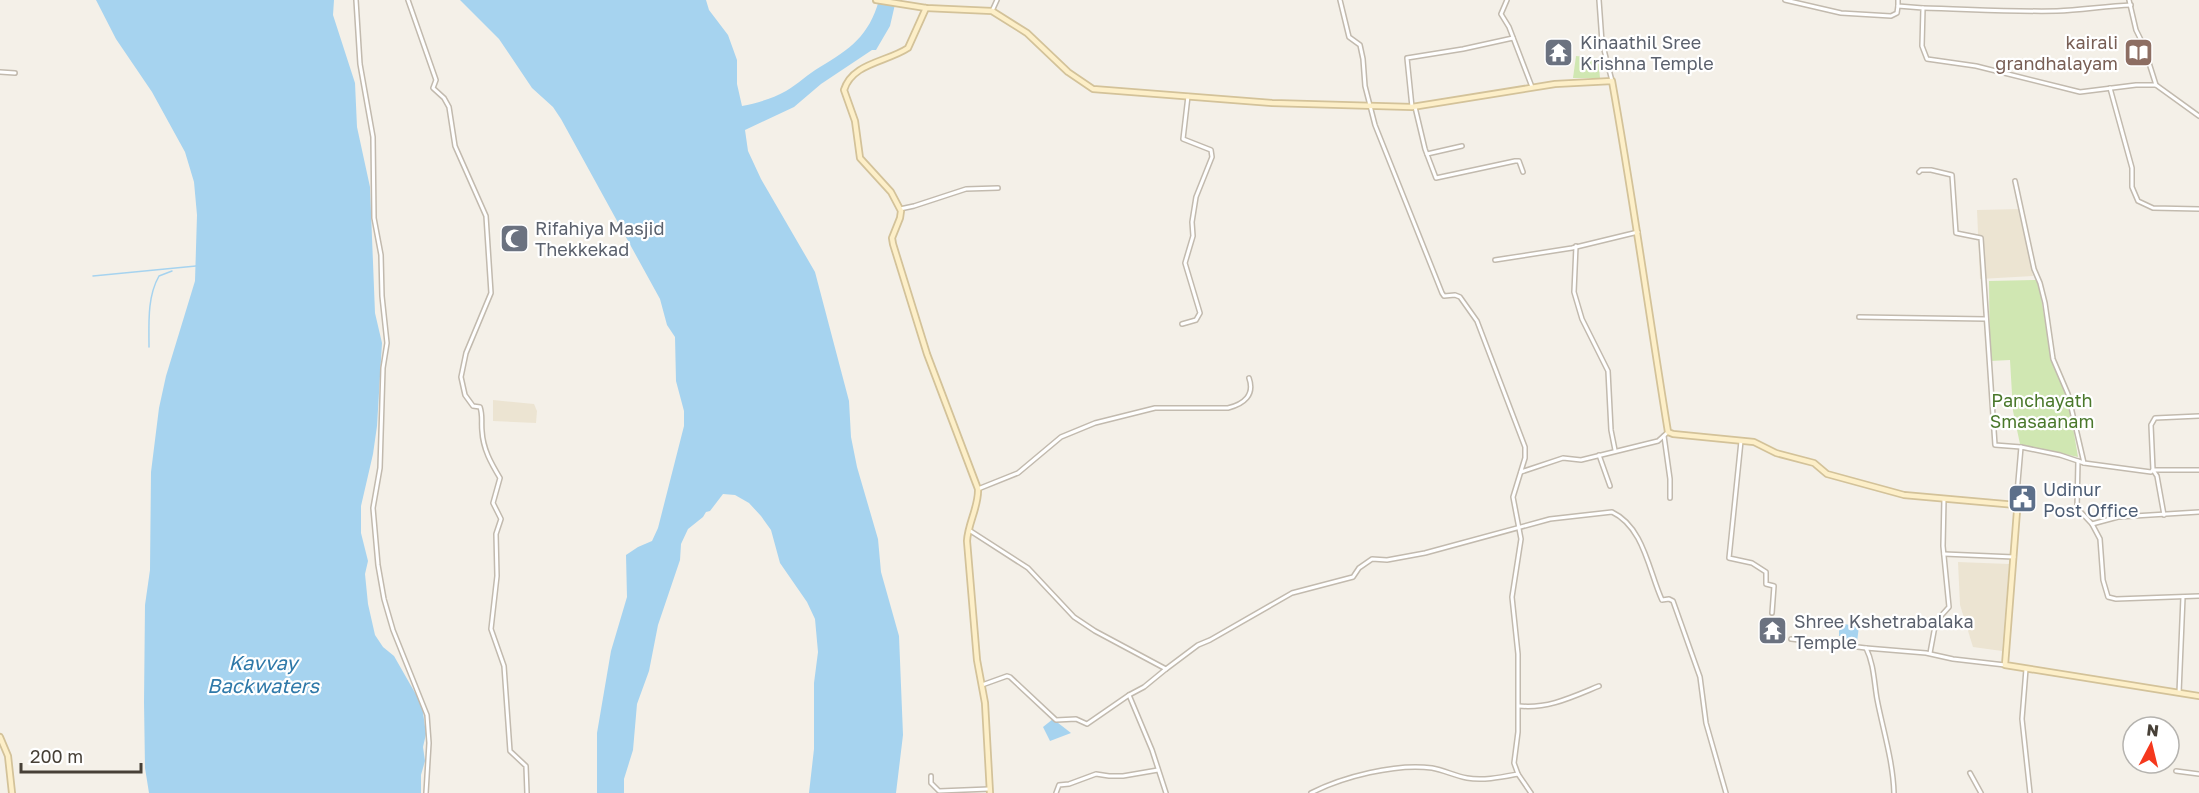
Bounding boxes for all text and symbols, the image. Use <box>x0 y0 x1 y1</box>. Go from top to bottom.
place label: Kinaathil Sree Krishna Temple <box>1580 31 1714 74</box>
place label: kairali grandhalayam <box>1995 31 2118 74</box>
temple icon: Kinaathil Sree Krishna Temple <box>1543 36 1575 68</box>
library icon: kairali grandhalayam <box>2123 36 2155 68</box>
place label: Rifahiya Masjid Thekkekad <box>535 217 664 260</box>
mosque icon: Rifahiya Masjid Thekkekad <box>498 222 530 254</box>
park label: Panchayath Smasaanam <box>1990 389 2094 432</box>
place label: Udinur Post Office <box>2043 478 2138 521</box>
public building icon: Udinur Post Office <box>2006 483 2038 515</box>
place label: Shree Kshetrabalaka Temple <box>1794 610 1974 653</box>
temple icon: Shree Kshetrabalaka Temple <box>1757 615 1789 647</box>
water label: Kavvay Backwaters <box>207 650 320 697</box>
north arrow <box>2121 715 2181 775</box>
text: N <box>2146 719 2160 741</box>
scale bar <box>21 736 141 774</box>
text: 200 m <box>30 745 83 767</box>

